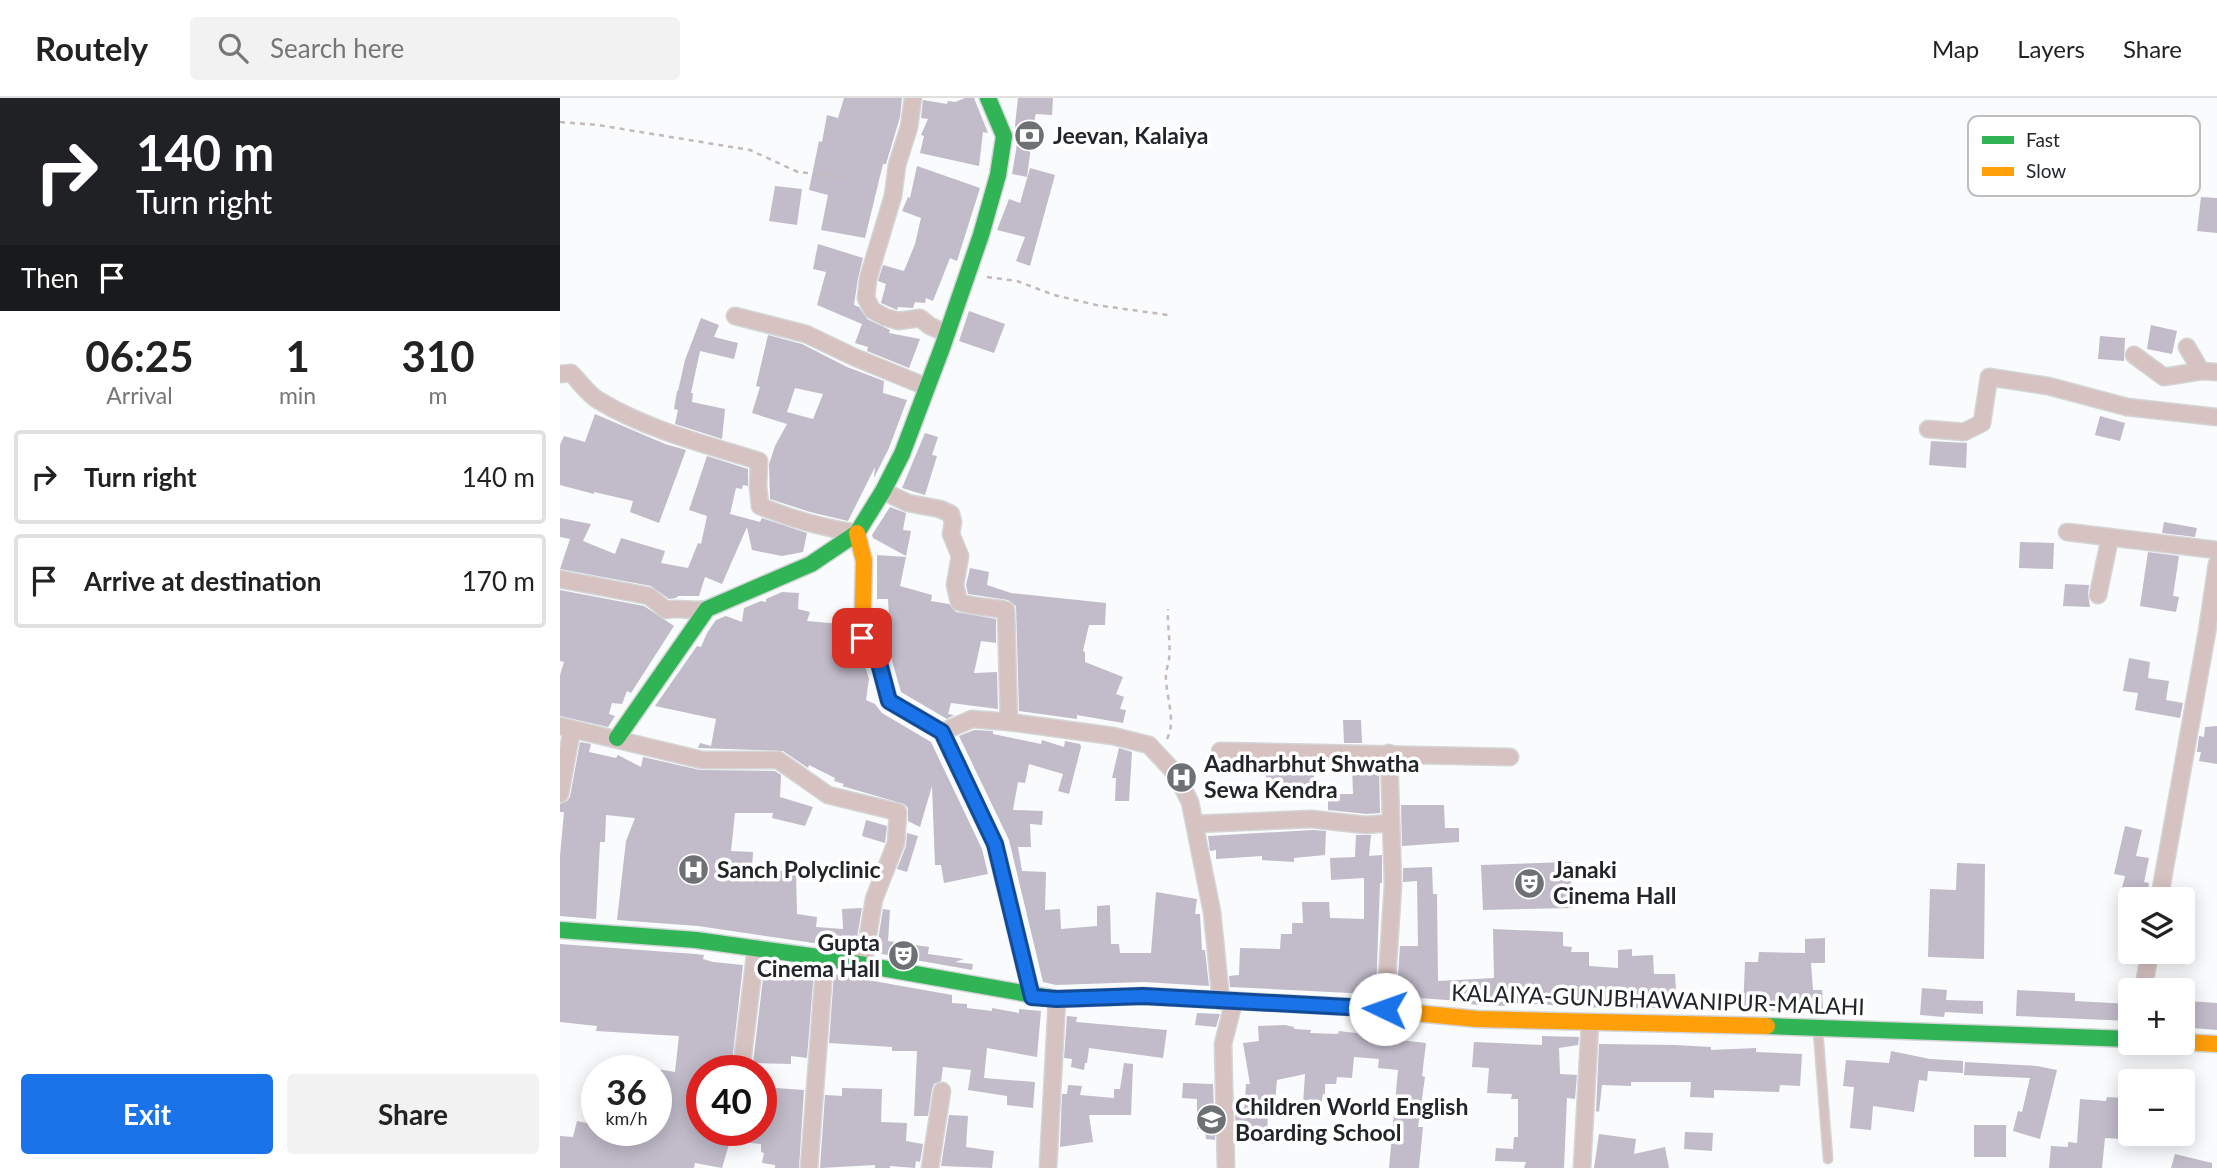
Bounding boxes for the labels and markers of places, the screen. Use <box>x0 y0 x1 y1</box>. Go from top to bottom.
bank icon: Jeevan, Kalaiya <box>1013 119 1047 153</box>
place label: Jeevan, Kalaiya <box>1053 121 1208 149</box>
pin <box>832 608 892 668</box>
place label: Aadharbhut Shwatha Sewa Kendra <box>1203 749 1419 803</box>
hospital icon: Aadharbhut Shwatha Sewa Kendra <box>1164 760 1198 794</box>
hospital icon: Sanch Polyclinic <box>677 853 711 887</box>
place label: Sanch Polyclinic <box>717 855 881 883</box>
place label: Janaki Cinema Hall <box>1553 855 1676 909</box>
theatre icon: Janaki Cinema Hall <box>1513 866 1547 900</box>
place label: Gupta Cinema Hall <box>757 928 880 982</box>
theatre icon: Gupta Cinema Hall <box>886 939 920 973</box>
place label: Children World English Boarding School <box>1235 1092 1468 1146</box>
school or university icon: Children World English Boarding School <box>1195 1103 1229 1137</box>

